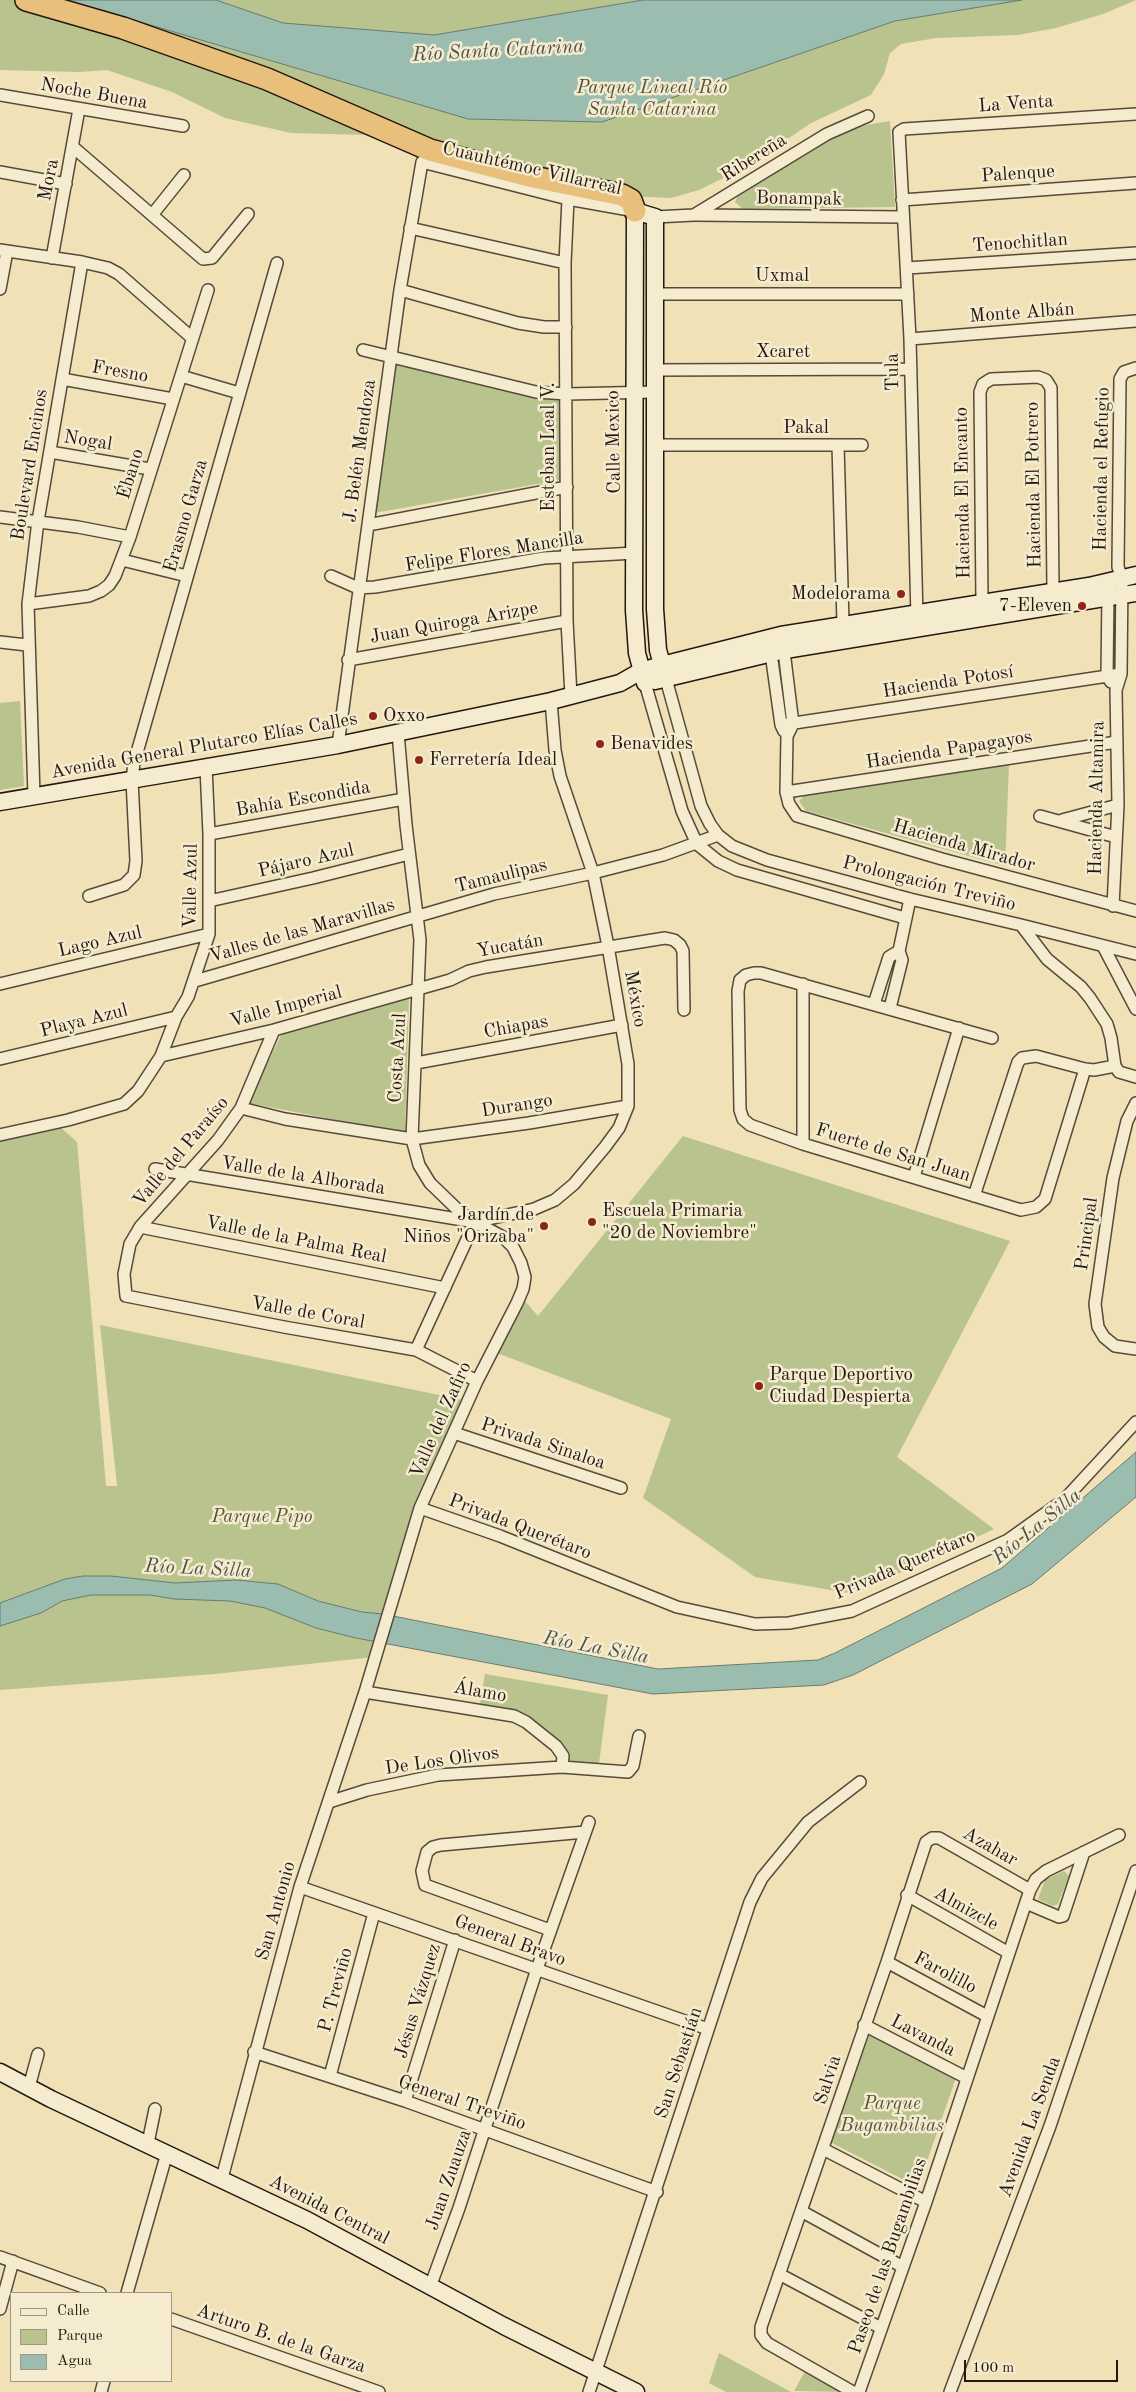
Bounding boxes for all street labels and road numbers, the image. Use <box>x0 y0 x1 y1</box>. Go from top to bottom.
street label: Noche Buena <box>39 73 149 115</box>
street label: La Venta <box>978 90 1054 118</box>
street label: Ribereña <box>717 129 791 187</box>
street label: Cuauhtémoc Villarreal <box>440 137 624 201</box>
street label: Mora <box>34 157 64 203</box>
street label: Palenque <box>980 160 1056 188</box>
street label: Bonampak <box>756 187 842 211</box>
street label: Tenochitlan <box>971 228 1069 258</box>
street label: Uxmal <box>755 265 809 287</box>
street label: Monte Albán <box>969 298 1075 328</box>
street label: Xcaret <box>756 341 810 363</box>
street label: Tula <box>881 353 905 391</box>
street label: Fresno <box>90 356 150 388</box>
street label: J. Belén Mendoza <box>339 378 381 524</box>
street label: Esteban Leal V. <box>538 382 560 512</box>
street label: Hacienda el Refugio <box>1089 387 1115 551</box>
street label: Boulevard Encinos <box>7 388 53 542</box>
street label: Calle Mexico <box>602 390 626 494</box>
street label: Hacienda El Potrero <box>1021 401 1047 569</box>
street label: Hacienda El Encanto <box>950 407 976 579</box>
street label: Pakal <box>783 417 829 439</box>
street label: Nogal <box>62 426 114 456</box>
street label: Ébano <box>113 446 149 502</box>
street label: Erasmo Garza <box>159 457 213 575</box>
street label: Felipe Flores Mancilla <box>403 527 585 577</box>
street label: Juan Quiroga Arizpe <box>368 597 540 649</box>
street label: Hacienda Potosí <box>881 660 1015 704</box>
street label: Avenida General Plutarco Elías Calles <box>49 708 359 784</box>
street label: Hacienda Altamira <box>1084 721 1110 875</box>
street label: Hacienda Papagayos <box>864 726 1034 774</box>
street label: Bahía Escondida <box>234 776 372 822</box>
street label: Hacienda Mirador <box>890 815 1038 877</box>
street label: Pájaro Azul <box>256 839 356 883</box>
street label: Valle Azul <box>179 843 203 929</box>
street label: Prolongación Treviño <box>840 851 1018 917</box>
street label: Tamaulipas <box>452 854 550 898</box>
street label: Valles de las Maravillas <box>207 894 397 968</box>
street label: Lago Azul <box>56 921 144 963</box>
street label: Yucatán <box>475 929 545 963</box>
street label: México <box>619 969 651 1029</box>
street label: Valle Imperial <box>227 981 345 1033</box>
street label: Playa Azul <box>38 999 130 1043</box>
street label: Chiapas <box>482 1010 550 1044</box>
street label: Costa Azul <box>384 1013 412 1103</box>
street label: Durango <box>480 1089 554 1123</box>
street label: Valle del Paraíso <box>128 1092 234 1212</box>
street label: Fuerte de San Juan <box>813 1119 973 1187</box>
street label: Valle de la Alborada <box>219 1152 387 1200</box>
street label: Principal <box>1071 1196 1103 1272</box>
street label: Valle de la Palma Real <box>204 1211 388 1269</box>
street label: Valle de Coral <box>249 1292 367 1334</box>
street label: Valle del Zafiro <box>405 1358 477 1482</box>
street label: Privada Sinaloa <box>478 1413 608 1475</box>
street label: Privada Querétaro <box>445 1489 595 1565</box>
street label: Privada Querétaro <box>831 1525 979 1605</box>
street label: Álamo <box>452 1676 508 1708</box>
street label: De Los Olivos <box>383 1742 501 1780</box>
street label: Azahar <box>958 1822 1022 1872</box>
street label: San Antonio <box>251 1859 301 1963</box>
street label: Almizcle <box>930 1882 1002 1936</box>
street label: General Bravo <box>451 1910 569 1972</box>
street label: Jésus Vázquez <box>390 1941 446 2061</box>
street label: P. Treviño <box>314 1945 358 2035</box>
street label: Farolillo <box>910 1947 980 1999</box>
street label: San Sebastián <box>650 2004 708 2122</box>
street label: Lavanda <box>887 2010 959 2062</box>
street label: Salvia <box>809 2052 847 2108</box>
street label: Avenida La Senda <box>994 2053 1066 2201</box>
street label: General Treviño <box>395 2070 529 2136</box>
street label: Juan Zuauza <box>421 2127 477 2233</box>
street label: Paseo de las Bugambilias <box>844 2155 932 2357</box>
street label: Avenida Central <box>265 2170 393 2250</box>
street label: Arturo B. de la Garza <box>193 2299 369 2379</box>

